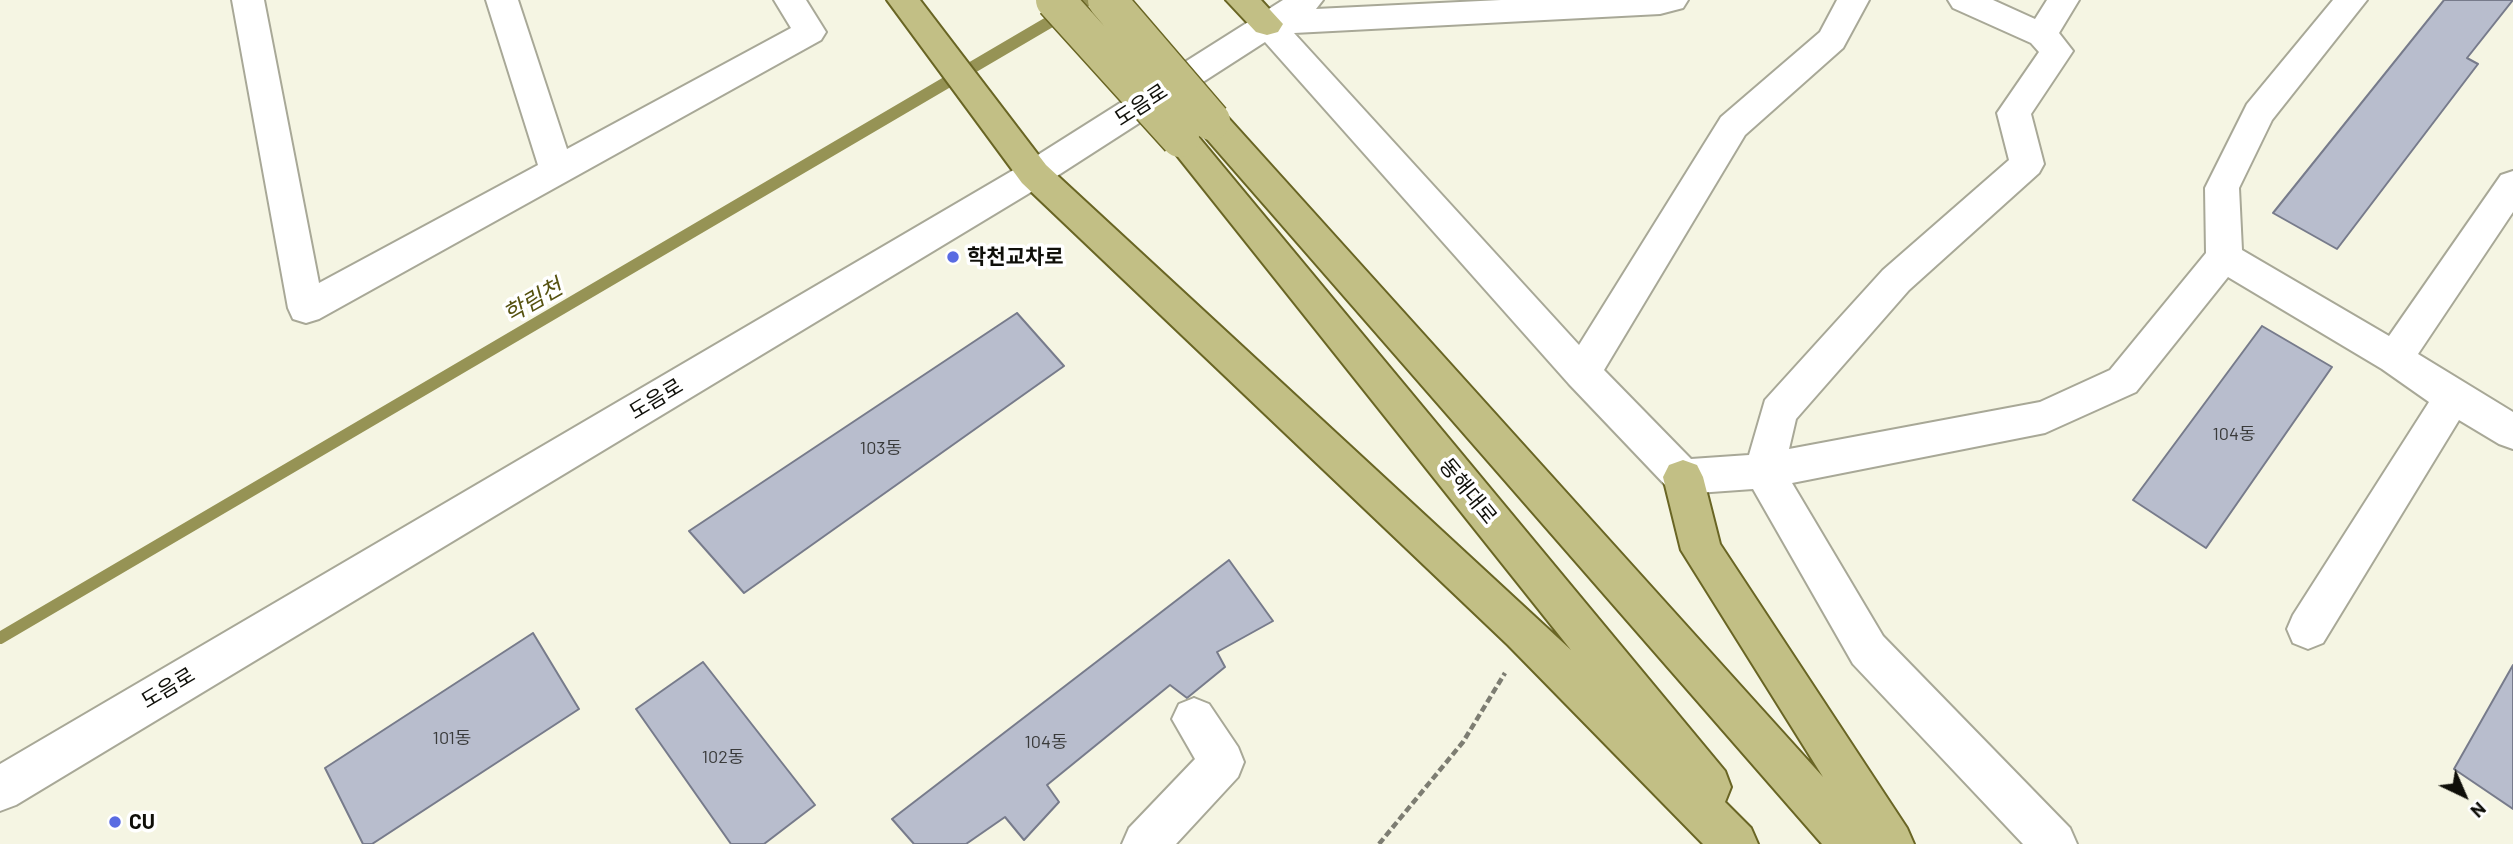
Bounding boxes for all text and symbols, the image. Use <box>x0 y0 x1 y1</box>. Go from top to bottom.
street label: 도음로 <box>1110 79 1172 131</box>
place label: 학천교차로 <box>967 244 1064 270</box>
marker: 학천교차로 <box>945 249 961 265</box>
water label: 학림천 <box>499 273 567 329</box>
street label: 도음로 <box>625 373 687 425</box>
house number: 104동 <box>2213 423 2255 445</box>
house number: 103동 <box>860 437 902 459</box>
street label: 동해대로 <box>1434 453 1502 529</box>
street label: 도음로 <box>137 662 199 714</box>
house number: 101동 <box>433 727 471 749</box>
house number: 104동 <box>1025 731 1067 753</box>
house number: 102동 <box>702 746 744 768</box>
north arrow <box>2429 760 2499 830</box>
text: N <box>2466 798 2491 823</box>
place label: CU <box>129 809 155 835</box>
marker: CU <box>107 814 123 830</box>

